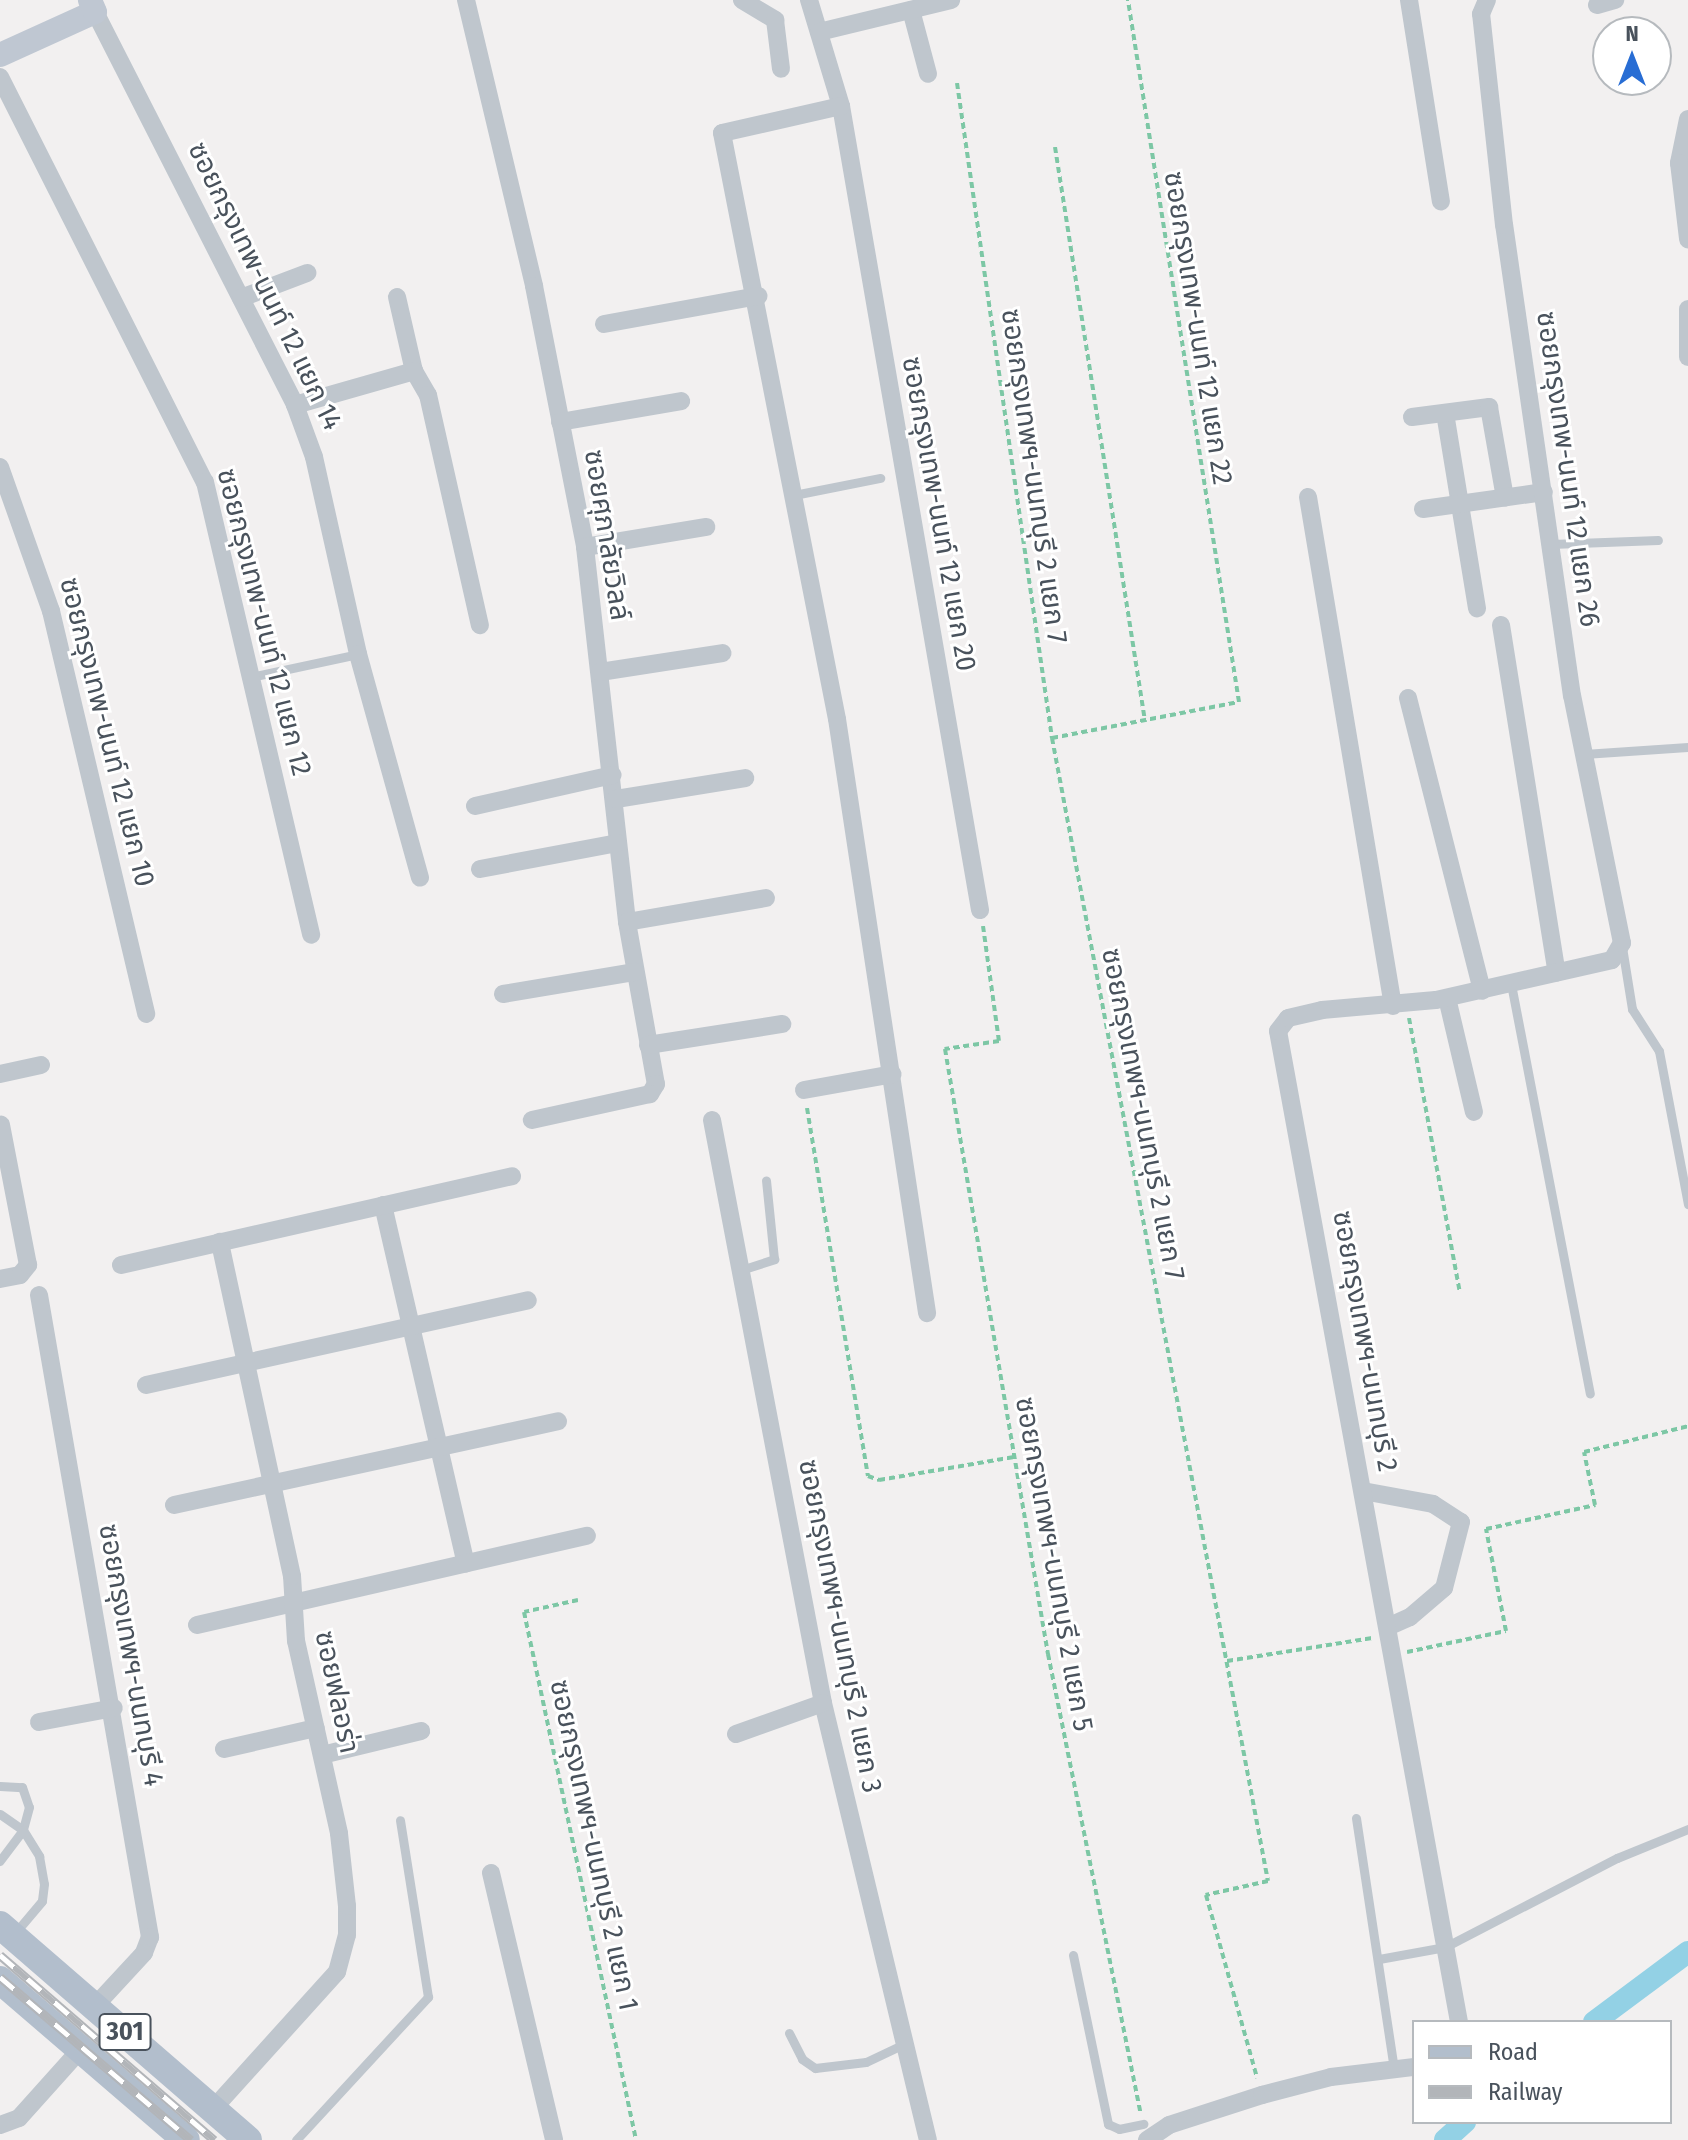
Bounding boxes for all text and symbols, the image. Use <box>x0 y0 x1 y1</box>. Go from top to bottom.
north arrow <box>1592 16 1672 96</box>
text: N <box>1625 20 1639 47</box>
street label: ซอยกรุงเทพ-นนท์ 12 แยก 14 <box>181 137 349 435</box>
street label: ซอยกรุงเทพ-นนท์ 12 แยก 22 <box>1157 169 1239 487</box>
street label: ซอยกรุงเทพฯ-นนทบุรี 2 แยก 7 <box>994 307 1074 645</box>
street label: ซอยกรุงเทพ-นนท์ 12 แยก 26 <box>1529 309 1607 629</box>
street label: ซอยกรุงเทพ-นนท์ 12 แยก 20 <box>895 354 983 674</box>
street label: ซอยศุภาลัยวิลล์ <box>577 447 637 623</box>
street label: ซอยกรุงเทพ-นนท์ 12 แยก 12 <box>210 465 318 779</box>
street label: ซอยกรุงเทพ-นนท์ 12 แยก 10 <box>52 574 162 890</box>
street label: ซอยกรุงเทพฯ-นนทบุรี 2 แยก 7 <box>1094 945 1192 1283</box>
street label: ซอยกรุงเทพฯ-นนทบุรี 2 <box>1326 1208 1404 1474</box>
street label: ซอยกรุงเทพฯ-นนทบุรี 2 แยก 5 <box>1008 1394 1100 1734</box>
street label: ซอยกรุงเทพฯ-นนทบุรี 2 แยก 3 <box>791 1457 889 1795</box>
street label: ซอยกรุงเทพฯ-นนทบุรี 4 <box>91 1521 171 1789</box>
street label: ซอยฟลอร่า <box>308 1628 366 1756</box>
street label: ซอยกรุงเทพฯ-นนทบุรี 2 แยก 1 <box>543 1677 645 2013</box>
road number: 301 <box>97 2010 153 2054</box>
legend <box>1412 2020 1672 2124</box>
text: Road <box>1488 2038 1538 2066</box>
text: Railway <box>1488 2078 1563 2106</box>

